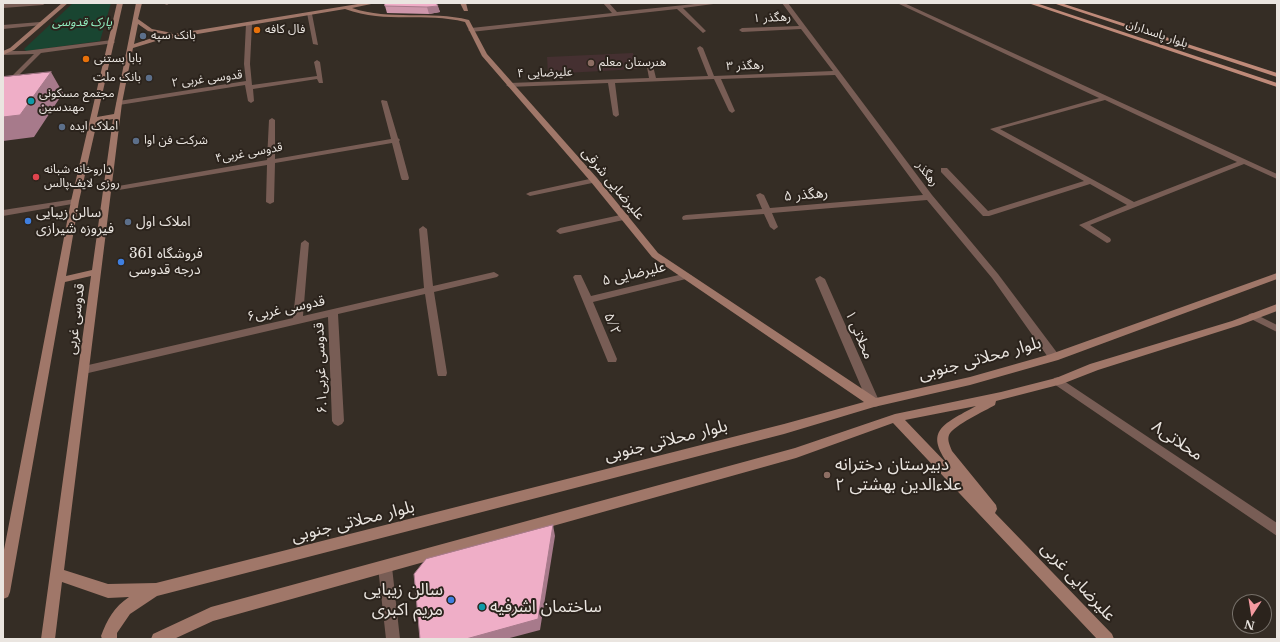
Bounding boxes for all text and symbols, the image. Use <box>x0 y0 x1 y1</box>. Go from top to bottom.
street label: ۱ رهگذر <box>753 10 791 26</box>
park label: پارک قدوسی <box>52 16 112 30</box>
street label: بلوار پاسداران <box>1124 17 1190 51</box>
place label: فال کافه <box>265 23 305 37</box>
marker: فال کافه <box>252 25 262 35</box>
place label: بانک سپه <box>151 29 196 43</box>
marker: بانک سپه <box>138 31 148 41</box>
place label: بابا بستنی <box>94 52 142 66</box>
marker: بابا بستنی <box>81 54 91 64</box>
place label: هنرستان معلم <box>599 56 666 70</box>
marker: هنرستان معلم <box>586 58 596 68</box>
street label: ۳ رهگذر <box>726 58 764 74</box>
street label: ۴ علیرضایی <box>517 65 573 81</box>
street label: ۲ قدوسی غربی <box>171 67 243 91</box>
place label: بانک ملت <box>93 71 141 85</box>
marker: بانک ملت <box>144 73 154 83</box>
place label: مجتمع مسکونی مهندسین <box>39 87 114 115</box>
marker: مجتمع مسکونی مهندسین <box>26 96 36 106</box>
place label: املاک ایده <box>70 120 118 134</box>
marker: املاک ایده <box>57 122 67 132</box>
place label: شرکت فن اوا <box>144 134 208 148</box>
marker: شرکت فن اوا <box>131 136 141 146</box>
street label: قدوسی غربی۴ <box>214 140 284 166</box>
street label: علیرضایی شرقی <box>578 144 648 224</box>
street label: رهگذر <box>913 159 941 189</box>
place label: داروخانه شبانه روزی لایف‌پالس <box>44 163 120 191</box>
marker: داروخانه شبانه روزی لایف‌پالس <box>31 172 41 182</box>
street label: ۵ رهگذر <box>783 185 829 205</box>
place label: سالن زیبایی فیروزه شیرازی <box>36 205 114 238</box>
place label: املاک اول <box>136 214 191 230</box>
marker: سالن زیبایی فیروزه شیرازی <box>23 216 33 226</box>
marker: املاک اول <box>123 217 133 227</box>
place label: فروشگاه 361 درجه قدوسی <box>129 246 203 278</box>
marker: فروشگاه 361 درجه قدوسی <box>116 257 126 267</box>
street label: ۵ علیرضایی <box>601 259 667 289</box>
street label: قدوسی غربی <box>63 282 89 356</box>
street label: قدوسی غربی۶ <box>245 293 327 325</box>
street label: ۱ محلاتی <box>841 308 877 362</box>
street label: ۵/۲ <box>600 310 624 338</box>
street label: قدوسی غربی۶.۱ <box>311 322 331 414</box>
street label: بلوار محلاتی جنوبی <box>916 333 1044 385</box>
street label: بلوار محلاتی جنوبی <box>602 416 730 466</box>
street label: محلاتی۸ <box>1148 417 1206 465</box>
place label: دبیرستان دخترانه علاءالدین بهشتی ۲ <box>835 455 962 495</box>
marker: دبیرستان دخترانه علاءالدین بهشتی ۲ <box>822 470 832 480</box>
street label: بلوار محلاتی جنوبی <box>289 497 417 547</box>
street label: علیرضایی غربی <box>1036 538 1120 626</box>
place label: سالن زیبایی مریم اکبری <box>364 580 443 620</box>
north arrow <box>1232 594 1272 634</box>
marker: سالن زیبایی مریم اکبری <box>446 595 456 605</box>
place label: ساختمان اشرفیه <box>490 597 602 617</box>
marker: ساختمان اشرفیه <box>477 602 487 612</box>
text: N <box>1243 617 1256 633</box>

